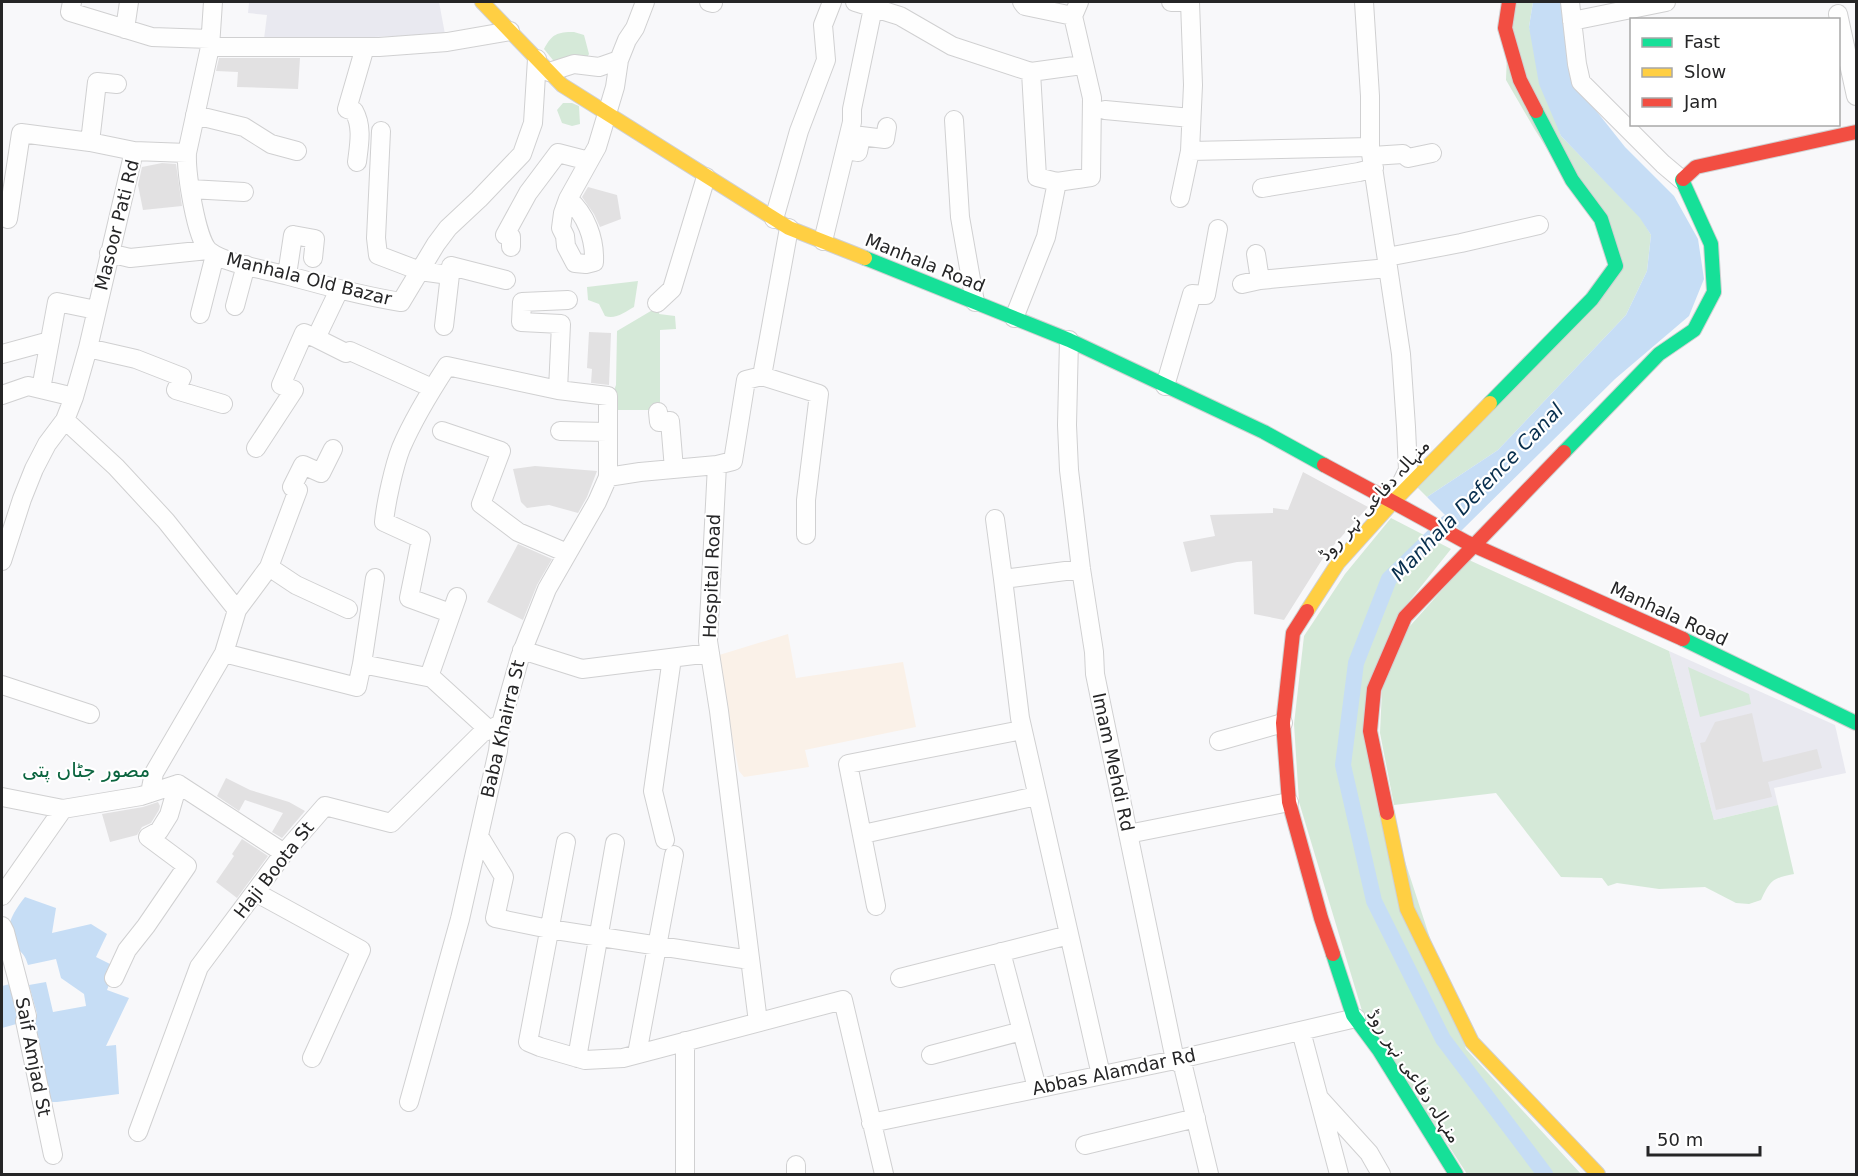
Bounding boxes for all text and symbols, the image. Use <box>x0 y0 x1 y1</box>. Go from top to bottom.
legend <box>1630 18 1840 126</box>
text: Fast <box>1684 31 1720 52</box>
text: Slow <box>1684 61 1726 82</box>
text: Jam <box>1683 91 1718 112</box>
street label: Masoor Pati Rd <box>90 157 143 292</box>
street label: Manhala Road <box>862 229 988 296</box>
street label: Manhala Old Bazar <box>224 248 395 309</box>
water label: Manhala Defence Canal <box>1386 398 1568 586</box>
street label: منہالہ دفاعی نہر روڈ <box>1314 435 1434 565</box>
street label: Hospital Road <box>699 513 724 638</box>
street label: Manhala Road <box>1607 577 1731 650</box>
street label: Baba Khairra St <box>476 658 529 800</box>
street label: Imam Mehdi Rd <box>1089 691 1138 833</box>
district label: مصور جٹاں پتی <box>22 758 150 783</box>
street label: Haji Boota St <box>229 817 318 922</box>
street label: Saif Amjad St <box>12 995 55 1118</box>
street label: منہالہ دفاعی نہر روڈ <box>1362 1005 1466 1147</box>
street label: Abbas Alamdar Rd <box>1030 1044 1198 1099</box>
scale bar <box>1648 1119 1760 1157</box>
text: 50 m <box>1657 1129 1703 1150</box>

